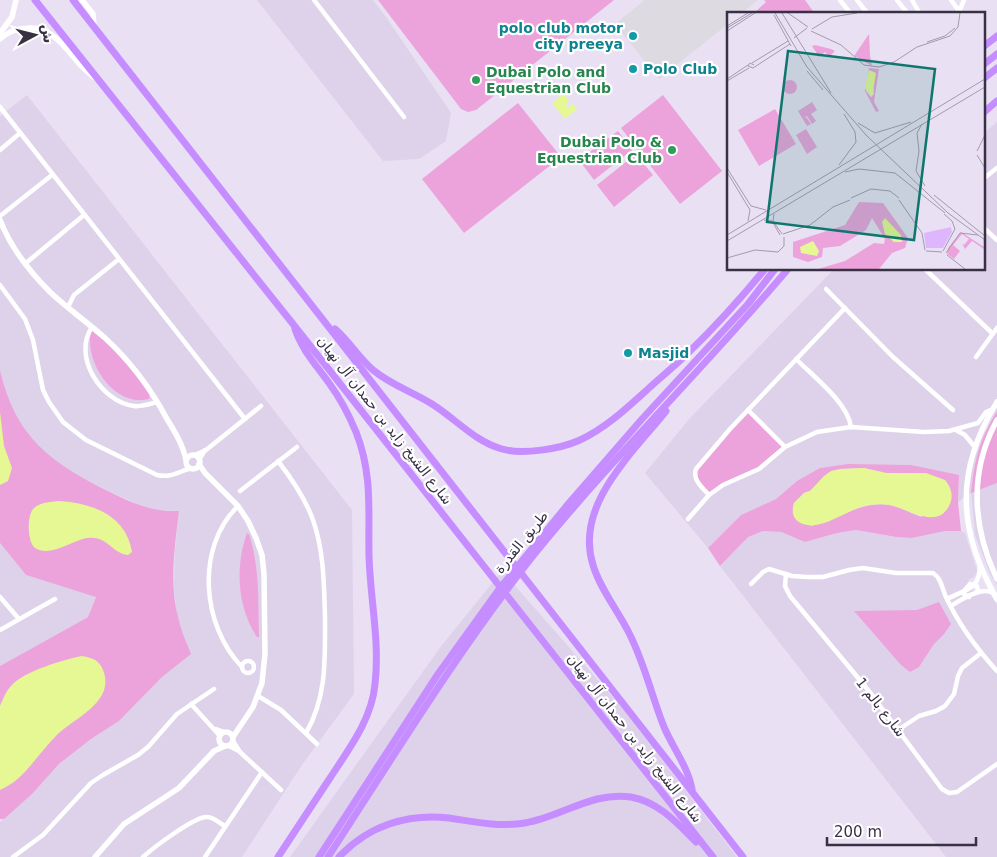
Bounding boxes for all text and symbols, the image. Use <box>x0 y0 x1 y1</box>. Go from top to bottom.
north arrow <box>10 10 60 60</box>
inset map <box>727 12 984 270</box>
place label: polo club motor city preeya <box>499 20 623 52</box>
text: ش <box>39 23 57 44</box>
marker: polo club motor city preeya <box>627 30 639 42</box>
place label: Polo Club <box>643 61 717 77</box>
marker: Polo Club <box>627 63 639 75</box>
place label: Dubai Polo and Equestrian Club <box>486 64 611 96</box>
marker: Dubai Polo and Equestrian Club <box>470 74 482 86</box>
place label: Dubai Polo & Equestrian Club <box>537 134 662 166</box>
marker: Dubai Polo & Equestrian Club <box>666 144 678 156</box>
street label: شارع الشيخ زايد بن حمدان آل نهيان <box>313 332 456 508</box>
place label: Masjid <box>638 345 689 361</box>
marker: Masjid <box>622 347 634 359</box>
street label: طريق القدرة <box>491 508 552 577</box>
street label: شارع الشيخ زايد بن حمدان آل نهيان <box>563 650 706 826</box>
street label: شارع بالم 1 <box>852 674 909 740</box>
scale bar <box>827 814 976 846</box>
text: 200 m <box>834 823 882 841</box>

